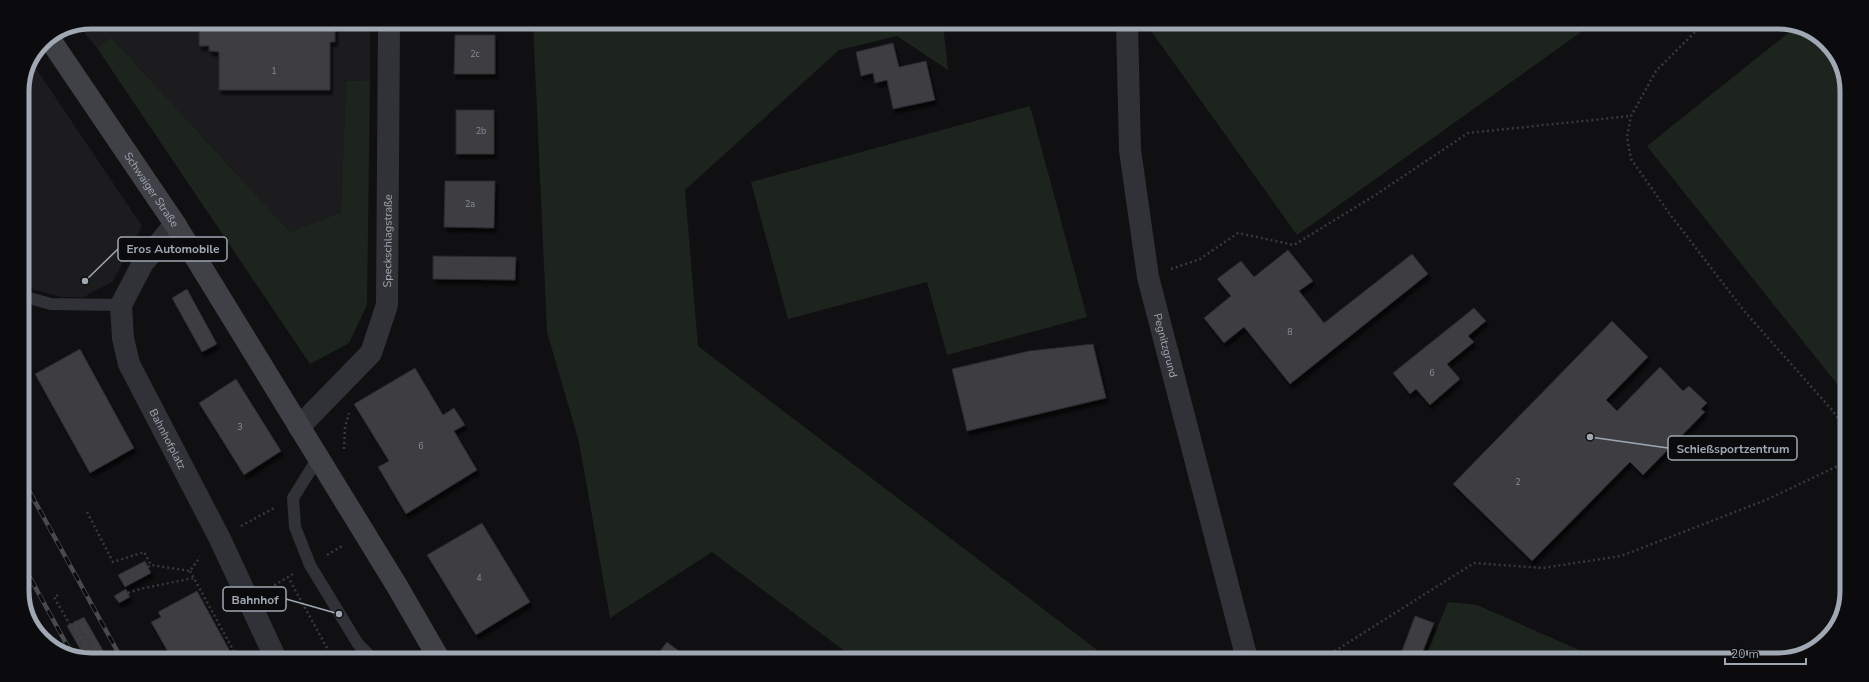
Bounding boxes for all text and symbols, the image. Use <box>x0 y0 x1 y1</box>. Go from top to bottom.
house number: 2c <box>470 48 480 60</box>
house number: 1 <box>271 65 277 77</box>
house number: 2b <box>476 125 486 137</box>
street label: Schwaiger Straße <box>121 149 183 230</box>
street label: Speckschlagstraße <box>380 194 395 288</box>
house number: 2a <box>465 198 475 210</box>
callout: Eros Automobile <box>118 237 227 261</box>
text: Eros Automobile <box>126 241 220 257</box>
street label: Pegnitzgrund <box>1150 312 1181 379</box>
house number: 8 <box>1287 326 1293 338</box>
house number: 6 <box>1429 367 1435 379</box>
street label: Bahnhofplatz <box>146 406 190 472</box>
house number: 3 <box>237 421 243 433</box>
callout: Schießsportzentrum <box>1668 436 1797 460</box>
house number: 6 <box>418 440 424 452</box>
text: Schießsportzentrum <box>1676 441 1790 457</box>
house number: 2 <box>1515 476 1521 488</box>
house number: 4 <box>476 572 482 584</box>
callout: Bahnhof <box>223 587 286 611</box>
text: Bahnhof <box>231 592 279 608</box>
scale bar <box>1725 640 1806 666</box>
text: 20 m <box>1731 646 1759 662</box>

